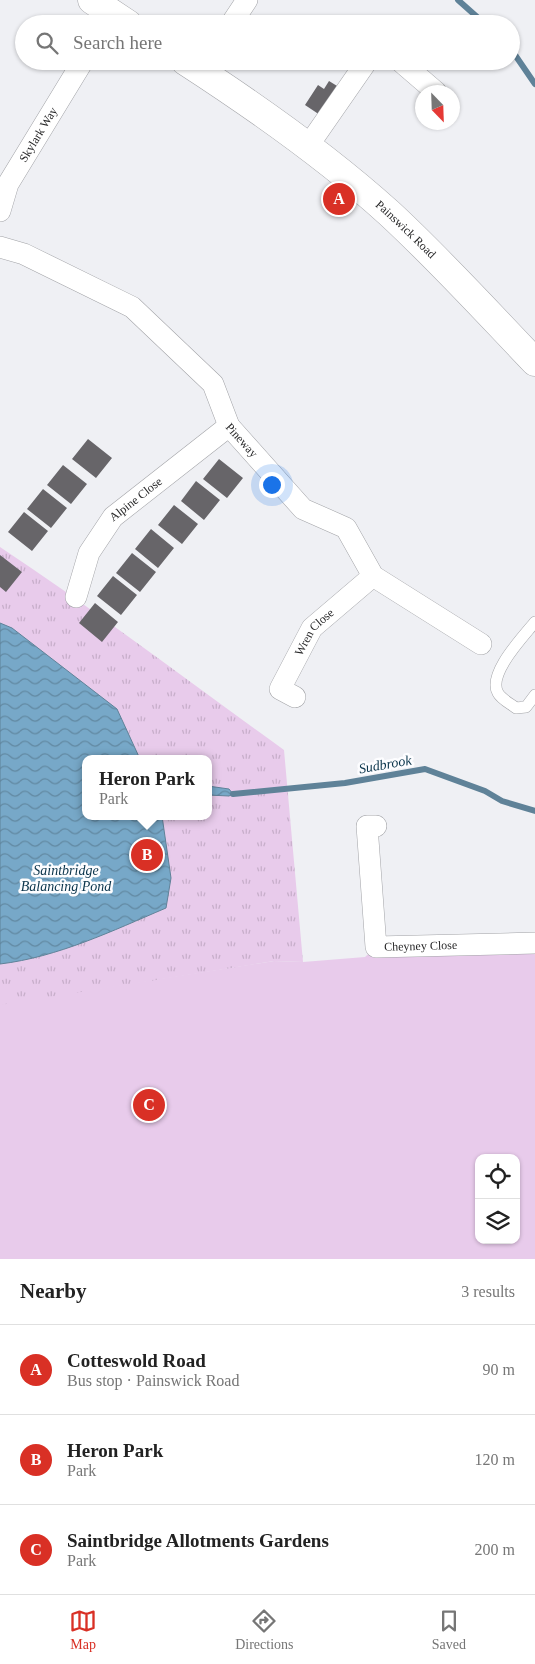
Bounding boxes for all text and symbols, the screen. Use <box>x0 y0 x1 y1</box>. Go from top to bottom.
search box <box>15 15 520 70</box>
icon: search <box>33 29 61 57</box>
text: Search here <box>73 32 162 53</box>
north arrow <box>415 85 460 130</box>
street label: Skylark Way <box>16 105 60 165</box>
pin: A <box>323 180 355 218</box>
street label: Painswick Road <box>373 197 439 261</box>
street label: Pineway <box>223 420 261 460</box>
your location <box>259 472 285 498</box>
street label: Alpine Close <box>107 474 165 524</box>
street label: Wren Close <box>292 606 337 658</box>
water label: Sudbrook <box>358 752 413 776</box>
popup <box>82 755 212 820</box>
text: Heron Park <box>99 768 195 789</box>
text: Park <box>99 790 128 807</box>
pin: B <box>131 836 163 874</box>
water label: Saintbridge Balancing Pond <box>21 863 112 894</box>
street label: Cheyney Close <box>384 938 457 954</box>
pin: C <box>133 1086 165 1124</box>
map controls <box>475 1154 520 1244</box>
button: locate <box>475 1154 520 1199</box>
button: layers <box>475 1199 520 1244</box>
text: Nearby <box>20 1279 87 1303</box>
text: 3 results <box>461 1283 515 1300</box>
text: Cotteswold Road <box>67 1350 206 1371</box>
text: A <box>30 1361 42 1378</box>
text: 90 m <box>483 1361 515 1378</box>
text: Bus stop · Painswick Road <box>67 1372 239 1389</box>
text: Heron Park <box>67 1440 163 1461</box>
text: B <box>31 1451 41 1468</box>
text: 120 m <box>475 1451 515 1468</box>
text: Park <box>67 1462 96 1479</box>
text: Saintbridge Allotments Gardens <box>67 1530 329 1551</box>
text: C <box>30 1541 42 1558</box>
text: 200 m <box>475 1541 515 1558</box>
text: Park <box>67 1552 96 1569</box>
tab: Map <box>69 1607 97 1653</box>
tab: Directions <box>235 1607 294 1653</box>
tab: Saved <box>432 1607 466 1653</box>

